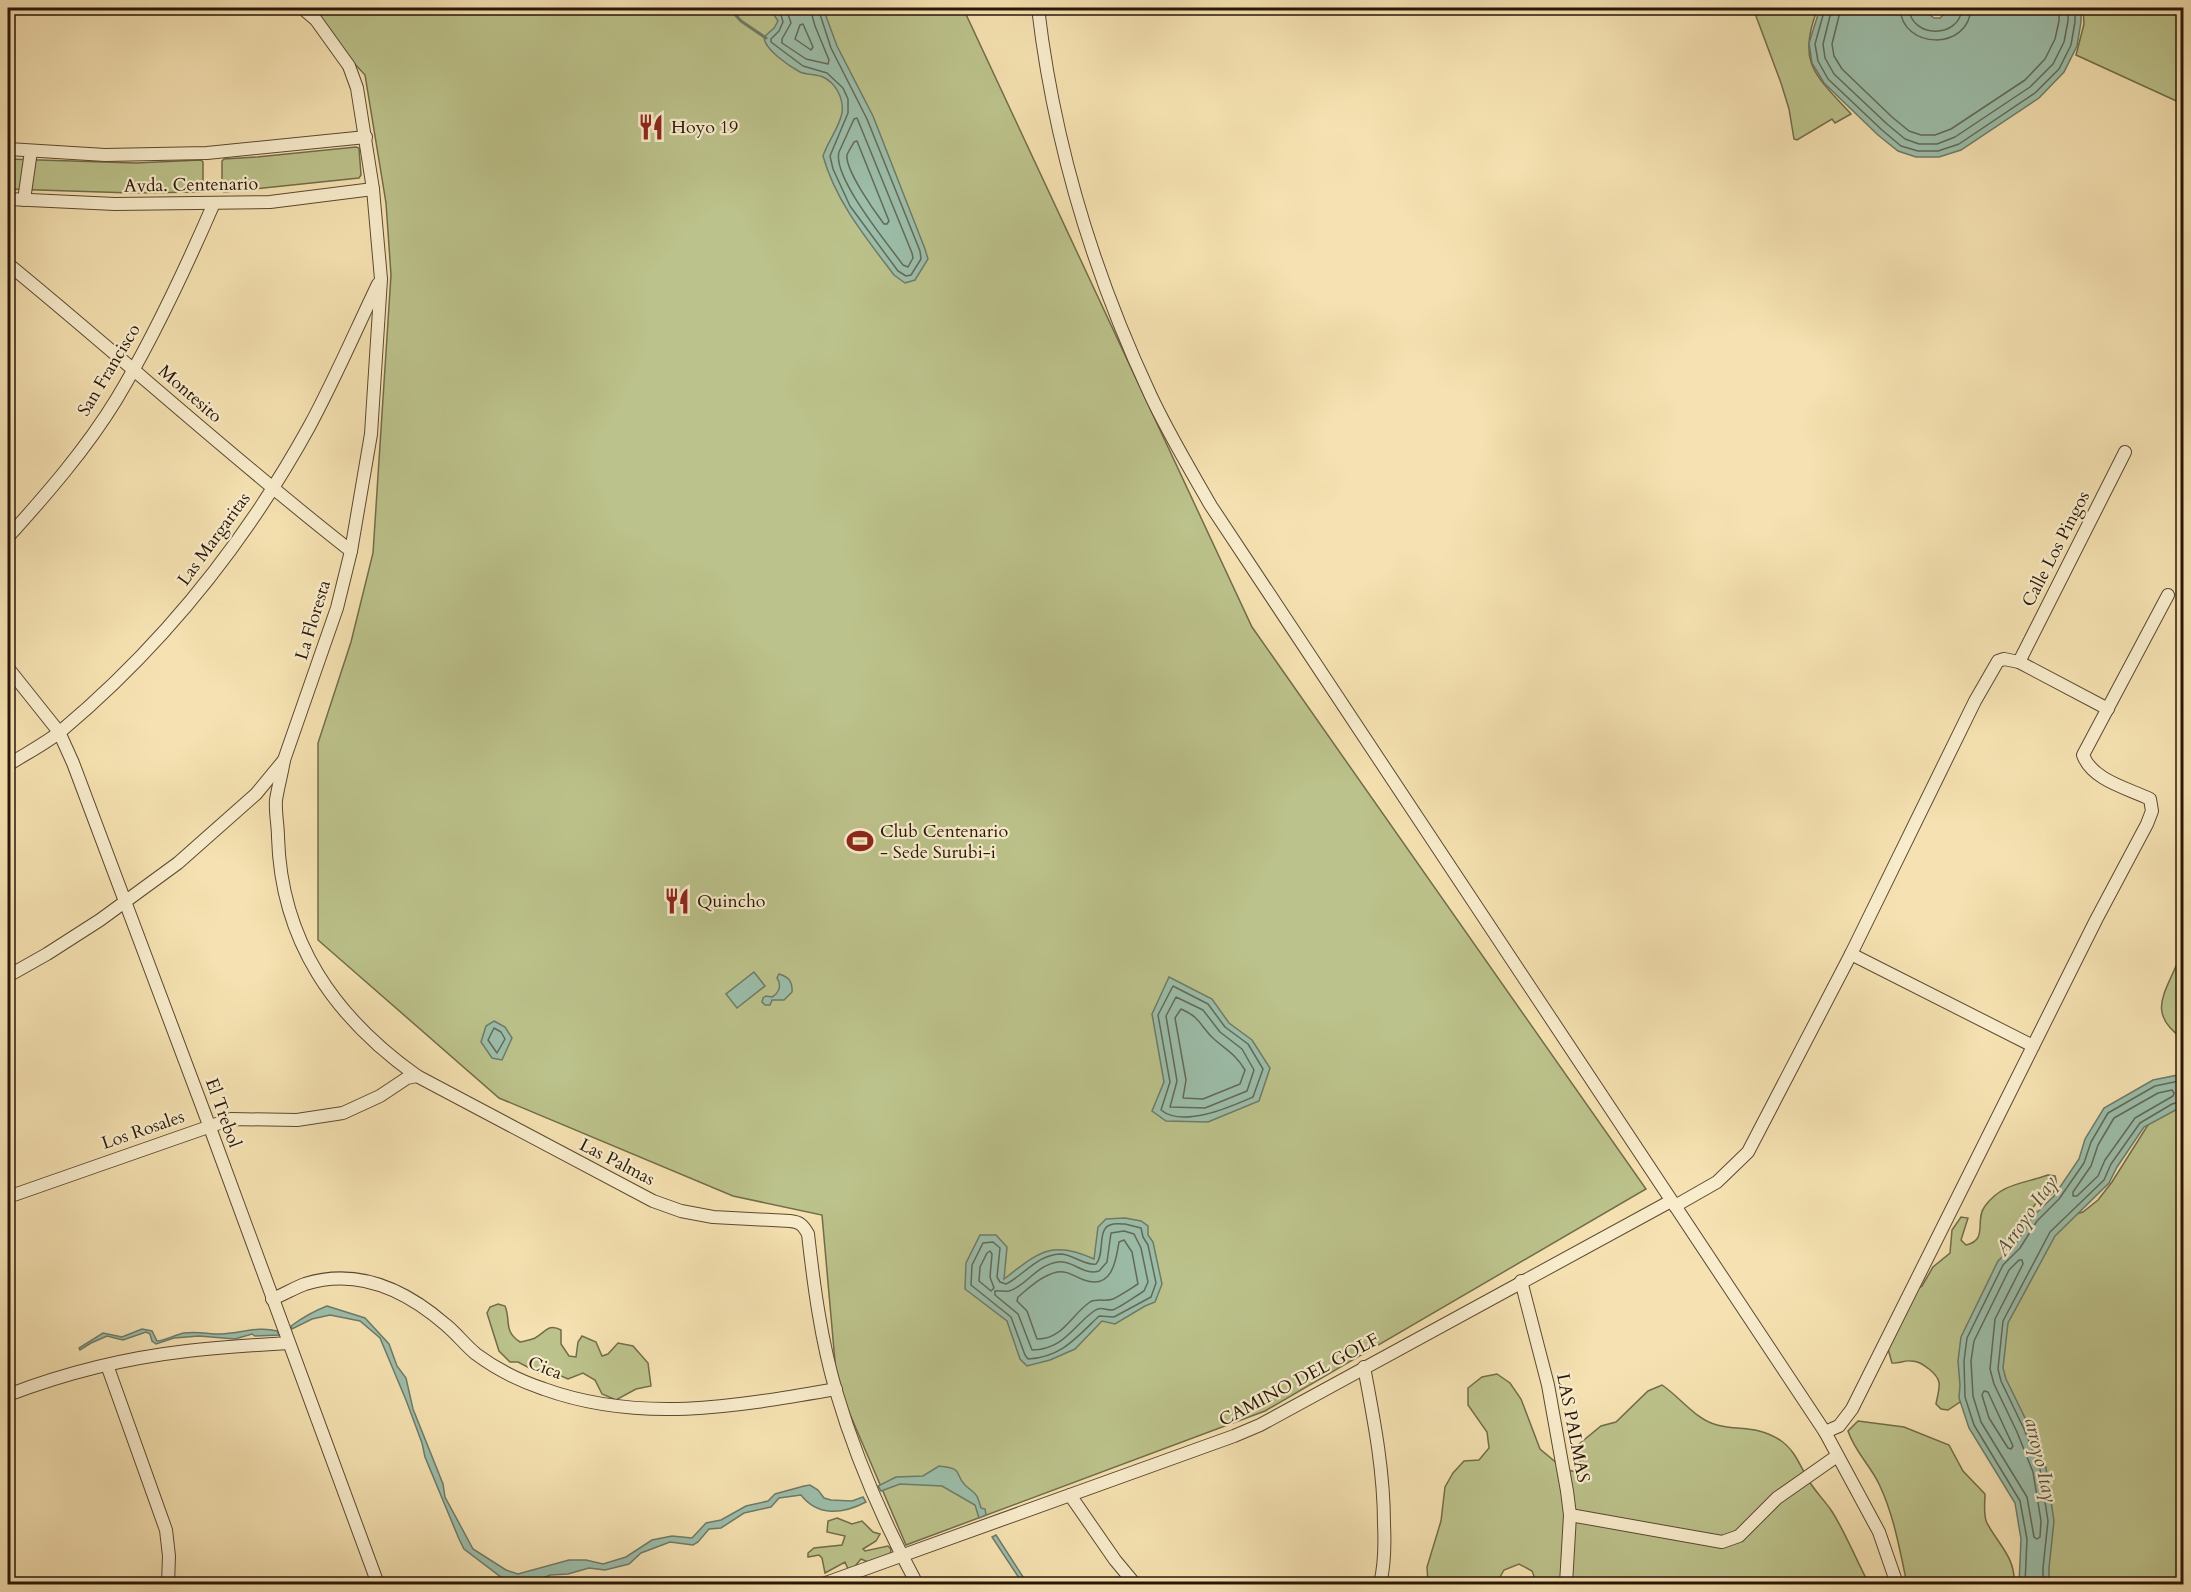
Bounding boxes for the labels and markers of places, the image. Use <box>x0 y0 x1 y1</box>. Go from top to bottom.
restaurant icon: Hoyo 19 <box>636 112 666 142</box>
place label: Hoyo 19 <box>671 115 738 140</box>
place label: Club Centenario - Sede Surubi-i <box>880 819 1008 865</box>
sports icon: Club Centenario - Sede Surubi-i <box>845 826 875 856</box>
restaurant icon: Quincho <box>662 886 692 916</box>
place label: Quincho <box>697 889 766 914</box>

